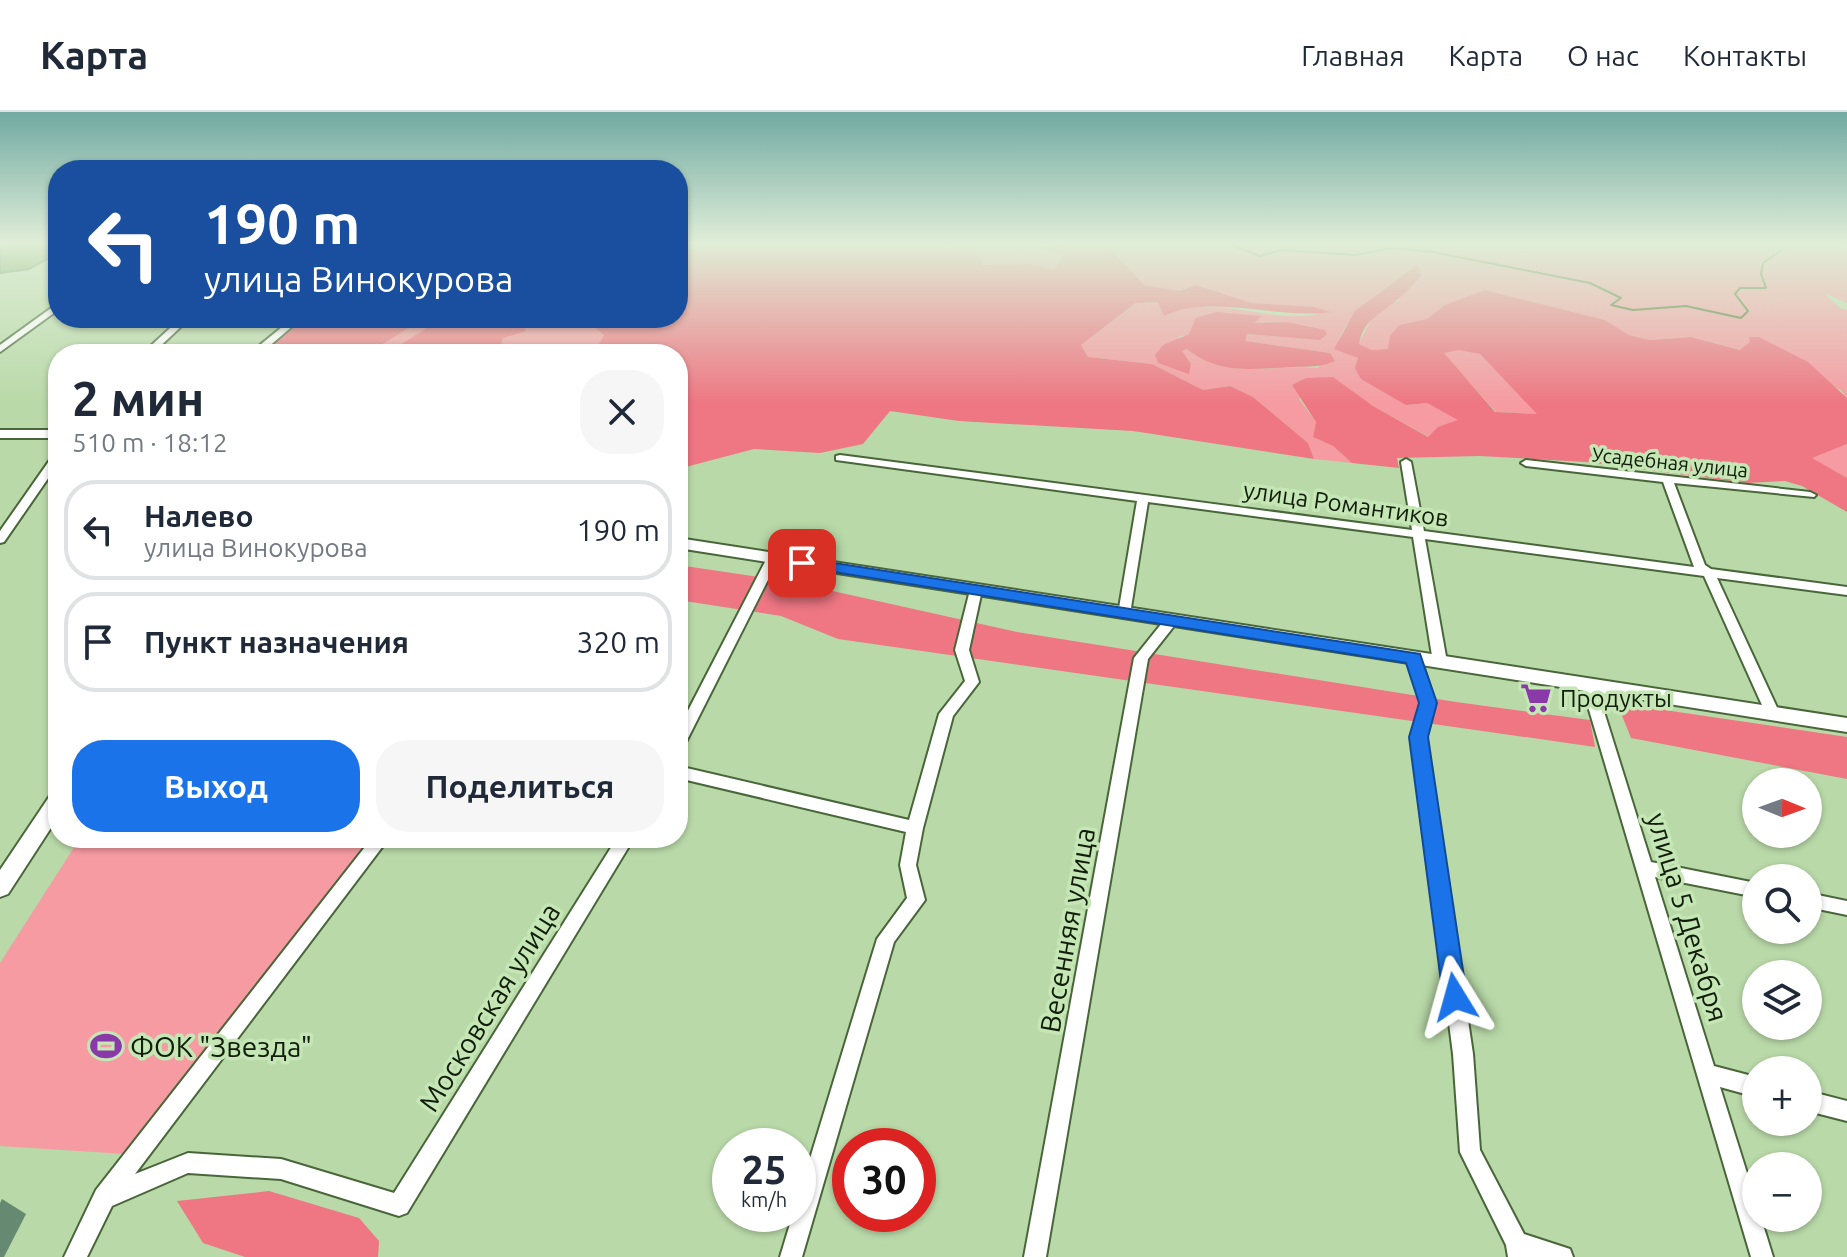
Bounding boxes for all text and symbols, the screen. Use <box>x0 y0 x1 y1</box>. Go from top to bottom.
text: Карта <box>40 34 148 76</box>
text: Главная <box>1301 40 1404 71</box>
text: Карта <box>1448 40 1523 71</box>
text: О нас <box>1567 40 1639 71</box>
text: Контакты <box>1683 40 1807 71</box>
icon: left <box>72 192 176 296</box>
text: 190 m <box>204 192 360 255</box>
text: улица Винокурова <box>204 258 514 299</box>
button: close <box>580 370 664 454</box>
text: 2 мин <box>72 371 204 425</box>
text: 510 m · 18:12 <box>72 428 228 457</box>
street label: Усадебная улица <box>1591 442 1749 482</box>
street label: улица Романтиков <box>1242 476 1450 532</box>
text: Налево <box>144 499 254 533</box>
icon: left <box>76 508 120 552</box>
text: 190 m <box>576 513 660 547</box>
pin <box>768 529 836 597</box>
text: улица Винокурова <box>144 533 368 562</box>
icon: arrive <box>780 541 824 585</box>
icon: arrive <box>76 620 120 664</box>
text: Пункт назначения <box>144 625 409 659</box>
text: 320 m <box>576 625 660 659</box>
supermarket icon: Продукты <box>1519 681 1553 715</box>
place label: Продукты <box>1560 685 1672 712</box>
button: Выход <box>72 740 360 832</box>
button: Поделиться <box>376 740 664 832</box>
north arrow <box>1742 768 1822 848</box>
map controls <box>1742 768 1822 1232</box>
street label: улица 5 Декабря <box>1641 809 1735 1025</box>
street label: Весенняя улица <box>1034 825 1100 1035</box>
button: search <box>1742 864 1822 944</box>
street label: Московская улица <box>412 897 566 1117</box>
position arrow <box>1413 955 1497 1039</box>
button: layers <box>1742 960 1822 1040</box>
sports icon: ФОК "Звезда" <box>89 1029 123 1063</box>
place label: ФОК "Звезда" <box>130 1031 312 1062</box>
button: + <box>1742 1056 1822 1136</box>
speed limit sign: 30 <box>832 1128 936 1232</box>
text: 25 <box>741 1147 787 1192</box>
button: − <box>1742 1152 1822 1232</box>
text: km/h <box>741 1188 787 1211</box>

